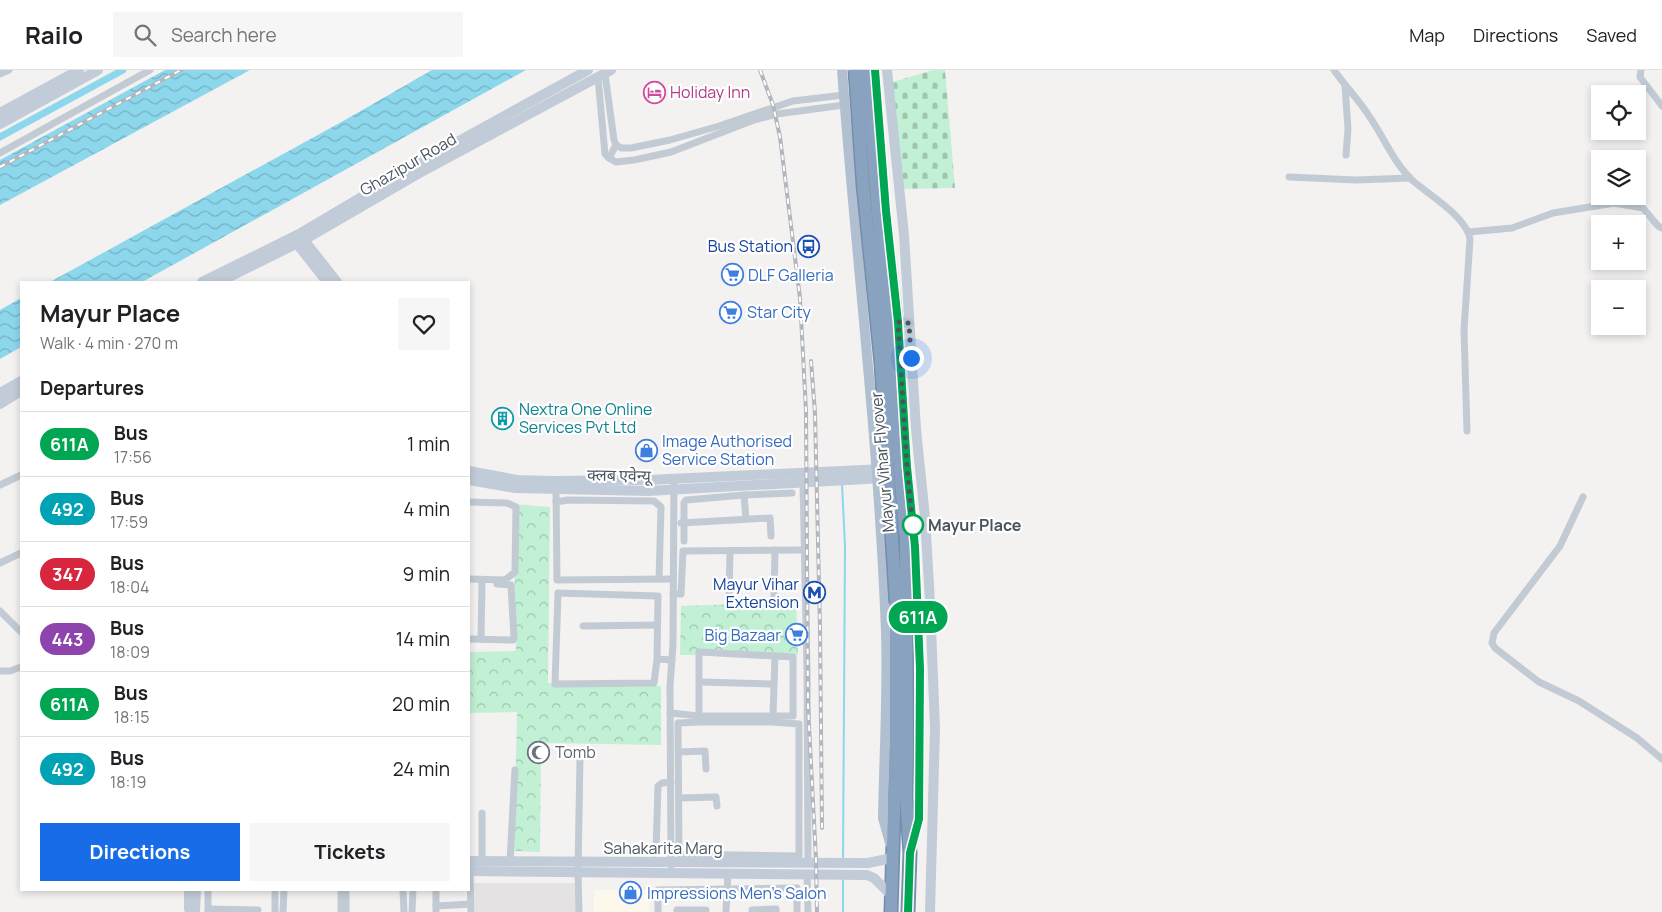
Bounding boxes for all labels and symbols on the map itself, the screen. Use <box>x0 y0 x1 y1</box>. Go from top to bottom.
hotel icon: Holiday Inn <box>642 80 666 104</box>
place label: Holiday Inn <box>670 81 750 103</box>
street label: Ghazipur Road <box>356 128 460 200</box>
bus stop icon: Bus Station <box>797 234 821 258</box>
place label: Bus Station <box>708 235 793 257</box>
supermarket icon: DLF Galleria <box>720 263 744 287</box>
place label: DLF Galleria <box>748 264 834 286</box>
supermarket icon: Star City <box>719 300 743 324</box>
place label: Star City <box>747 301 811 323</box>
your location <box>899 346 924 371</box>
street label: Mayur Vihar Flyover <box>865 390 899 533</box>
place label: Nextra One Online Services Pvt Ltd <box>519 398 652 438</box>
building icon: Nextra One Online Services Pvt Ltd <box>491 406 515 430</box>
place label: Image Authorised Service Station <box>662 430 792 470</box>
shop icon: Image Authorised Service Station <box>634 438 658 462</box>
street label: क्लब एवेन्यू <box>587 463 654 487</box>
marker: Mayur Place <box>902 514 924 536</box>
place label: Mayur Place <box>928 514 1022 536</box>
place label: Mayur Vihar Extension <box>713 573 799 613</box>
metro station icon: Mayur Vihar Extension <box>803 581 827 605</box>
line badge: 611A <box>883 601 953 633</box>
supermarket icon: Big Bazaar <box>785 623 809 647</box>
place label: Big Bazaar <box>705 624 781 646</box>
mosque icon: Tomb <box>527 740 551 764</box>
place label: Tomb <box>555 741 596 763</box>
street label: Sahakarita Marg <box>603 837 723 859</box>
shop icon: Impressions Men's Salon <box>619 881 643 905</box>
place label: Impressions Men's Salon <box>647 882 827 904</box>

